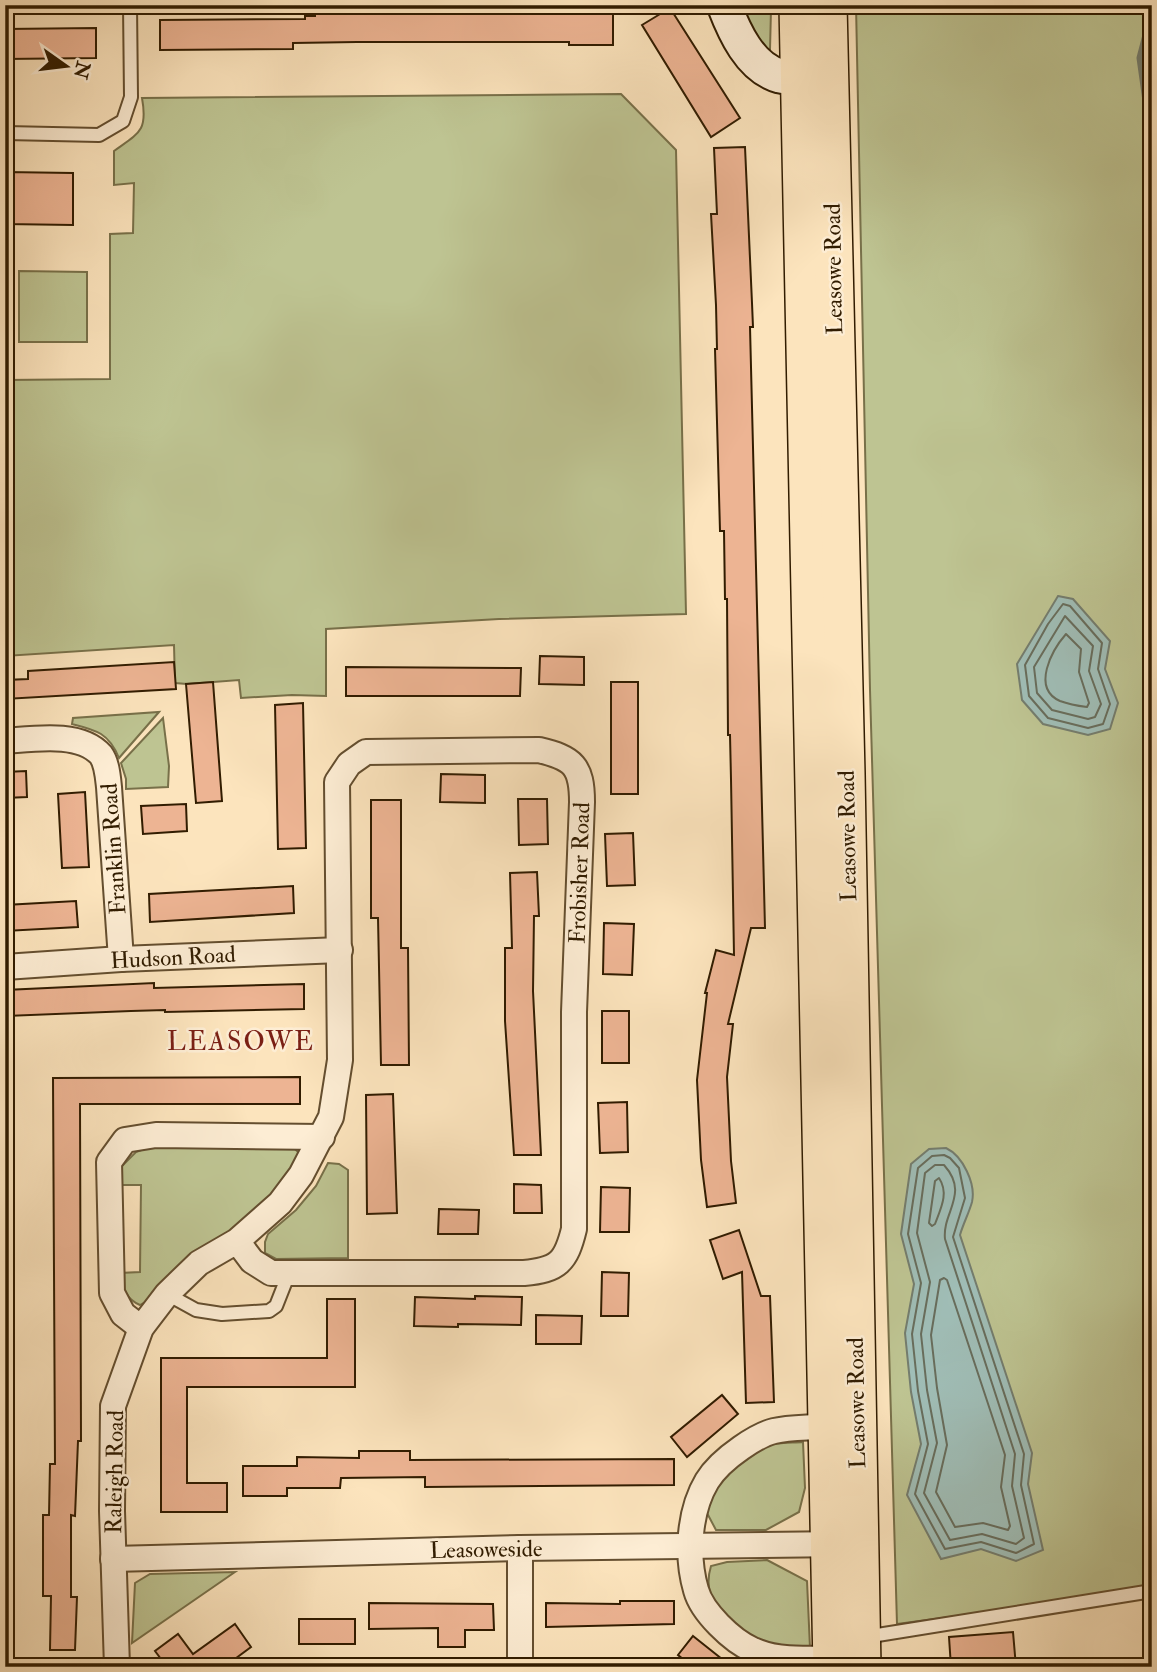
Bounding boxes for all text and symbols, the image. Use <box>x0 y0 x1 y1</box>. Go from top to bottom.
north arrow <box>32 32 102 102</box>
text: N <box>68 58 95 82</box>
street label: Leasowe Road <box>818 203 849 335</box>
street label: Leasowe Road <box>832 770 863 902</box>
street label: Franklin Road <box>94 782 133 916</box>
street label: Frobisher Road <box>563 802 596 944</box>
street label: Hudson Road <box>110 940 236 975</box>
district label: LEASOWE <box>167 1026 315 1058</box>
street label: Leasowe Road <box>841 1337 872 1469</box>
street label: Raleigh Road <box>99 1410 130 1534</box>
street label: Leasoweside <box>429 1534 543 1565</box>

